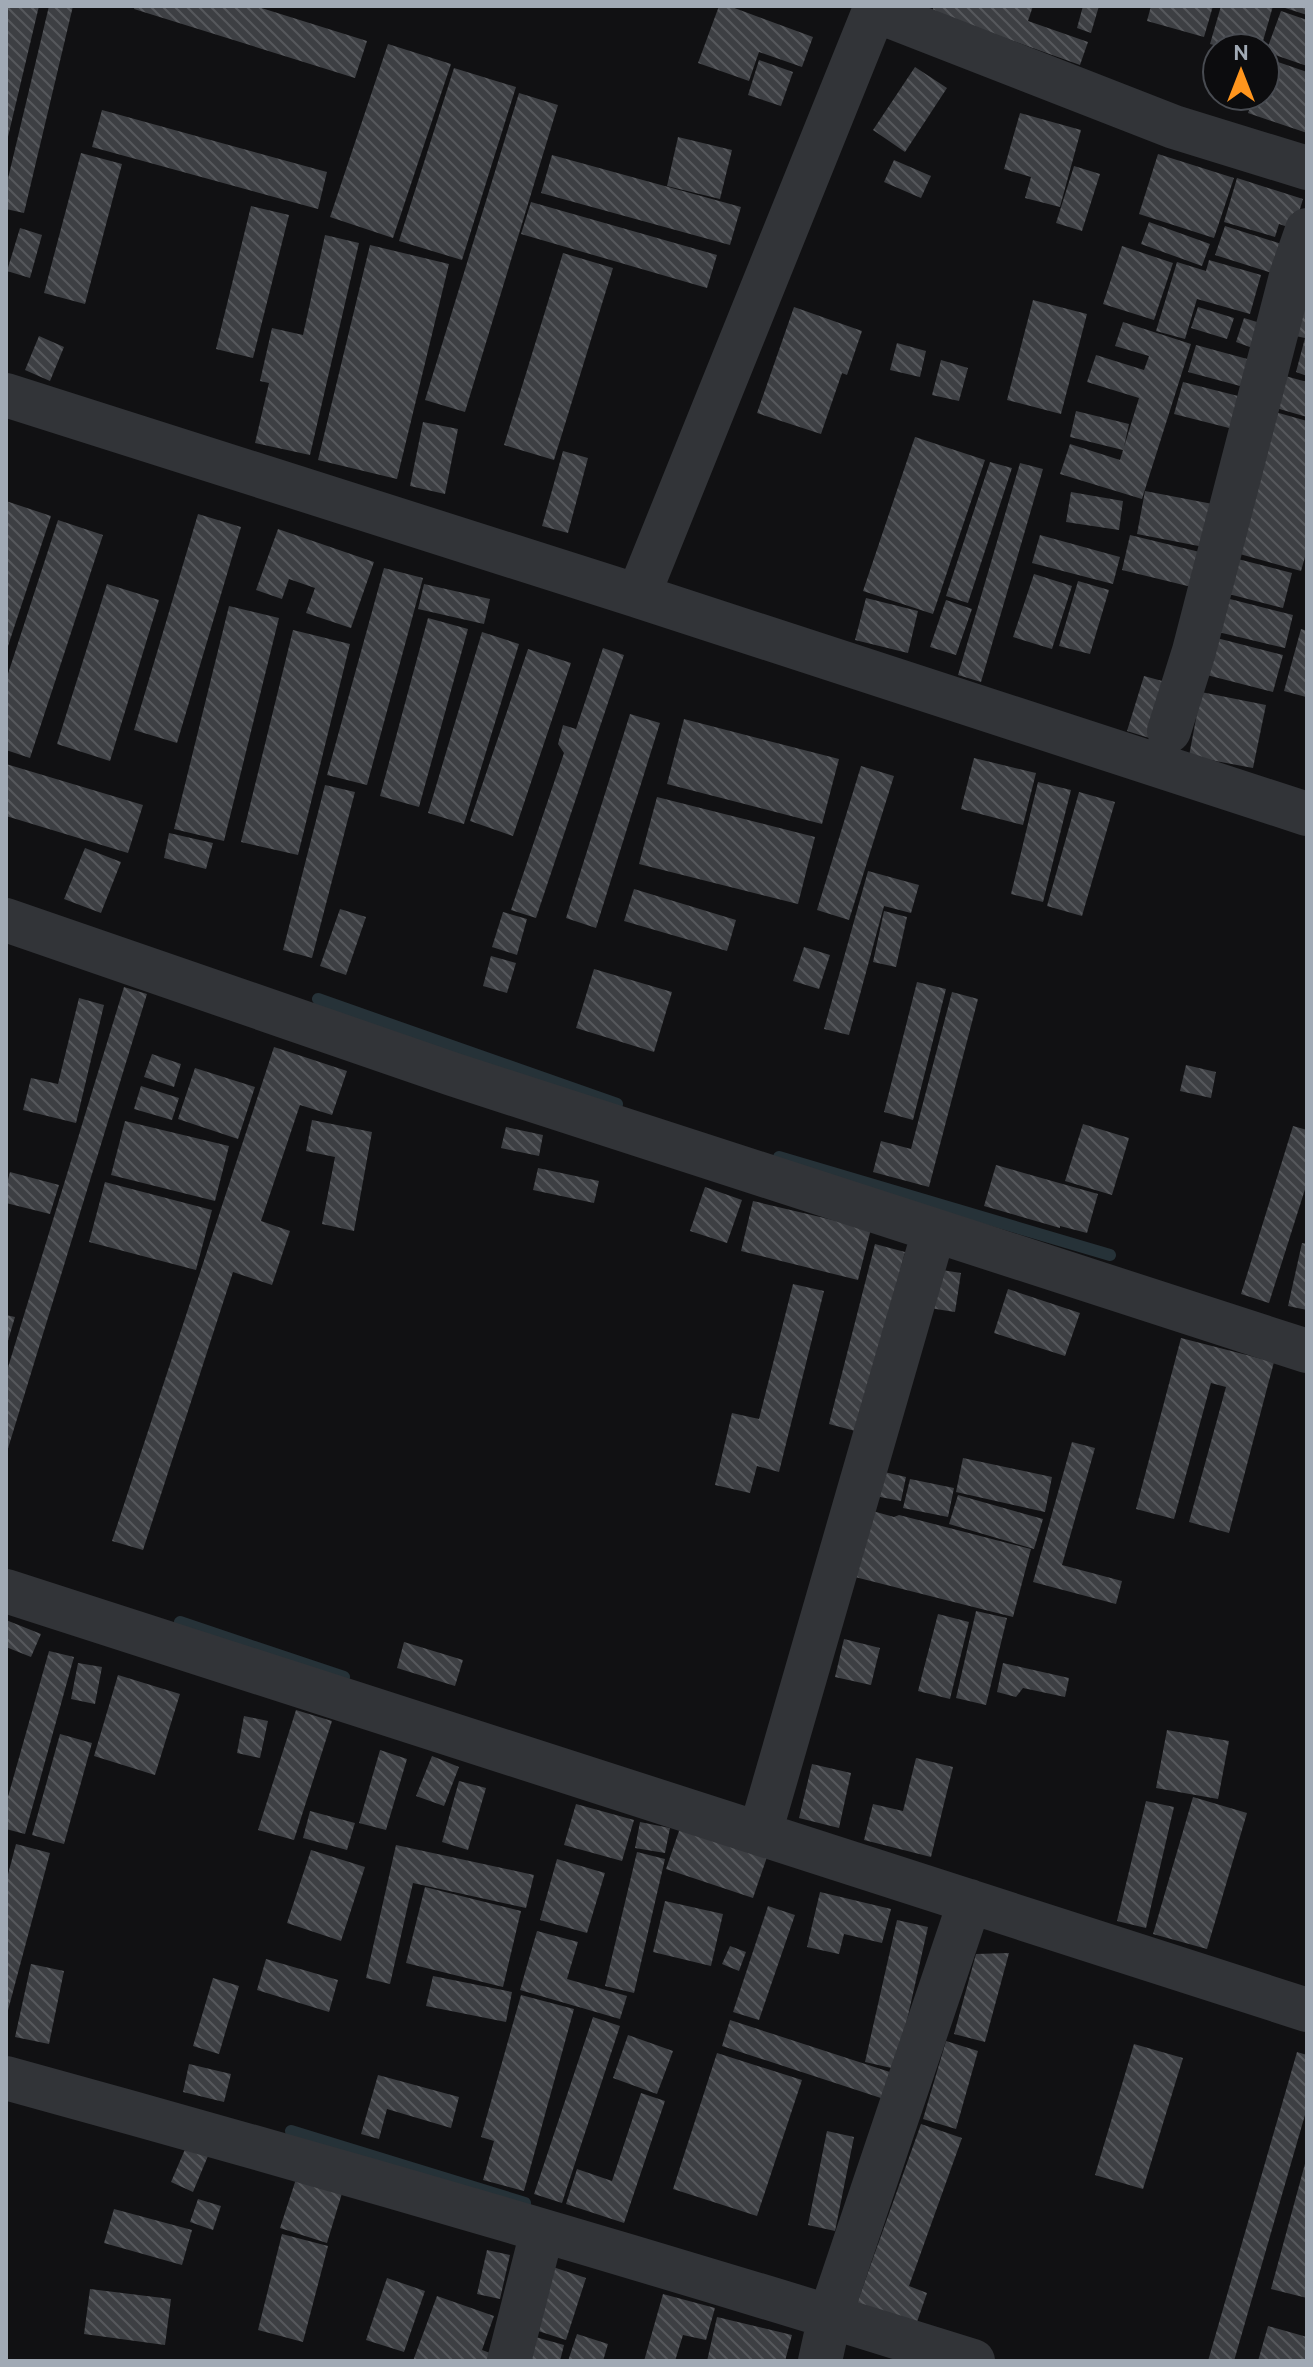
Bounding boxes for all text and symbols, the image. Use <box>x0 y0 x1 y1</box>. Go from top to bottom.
north arrow <box>1201 32 1281 112</box>
text: N <box>1233 39 1249 66</box>

